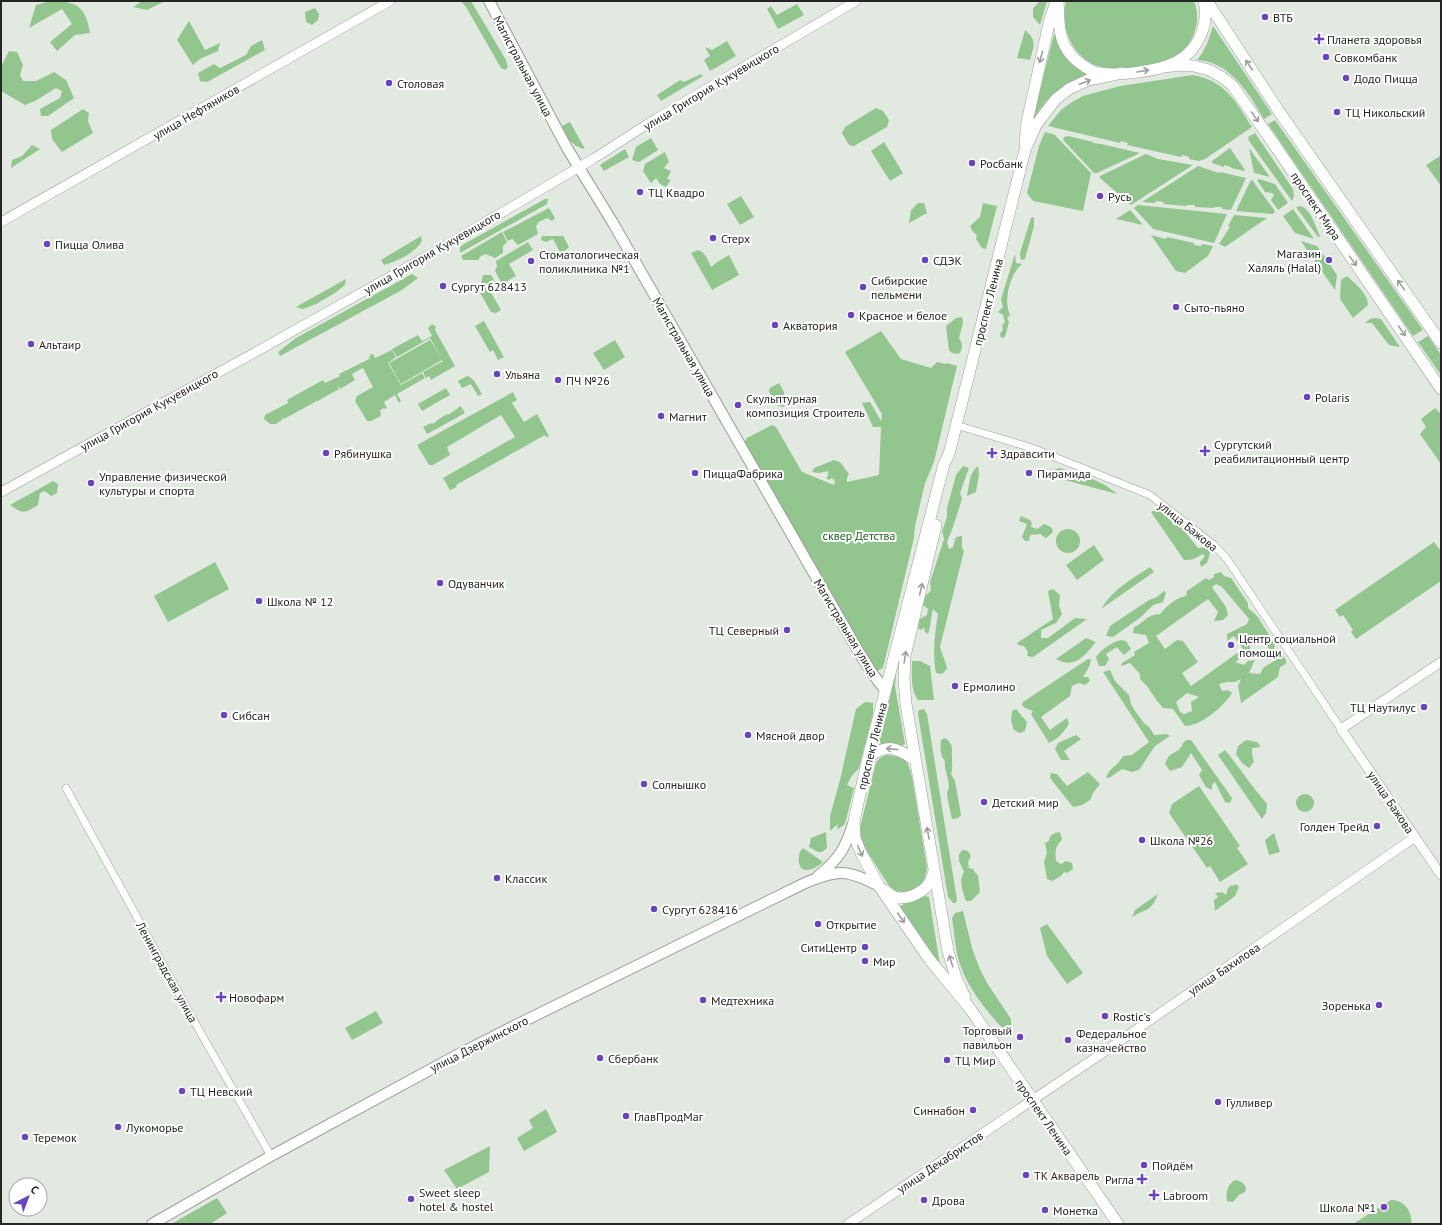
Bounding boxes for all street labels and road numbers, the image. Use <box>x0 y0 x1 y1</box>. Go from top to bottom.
street label: Магистральная улица <box>490 13 556 119</box>
street label: улица Григория Кукуевицкого <box>640 41 782 133</box>
street label: улица Нефтяников <box>150 81 242 143</box>
street label: проспект Мира <box>1288 169 1344 243</box>
street label: улица Григория Кукуевицкого <box>361 207 503 297</box>
street label: проспект Ленина <box>970 257 1006 347</box>
street label: Магистральная улица <box>649 295 719 399</box>
street label: улица Григория Кукуевицкого <box>77 366 221 454</box>
street label: улица Бажова <box>1155 497 1221 555</box>
street label: Магистральная улица <box>811 576 881 680</box>
street label: проспект Ленина <box>854 701 890 791</box>
street label: улица Бажова <box>1365 768 1418 836</box>
street label: Ленинградская улица <box>133 918 201 1025</box>
street label: улица Бахилова <box>1185 939 1263 999</box>
street label: улица Дзержинского <box>427 1013 531 1075</box>
street label: проспект Ленина <box>1012 1076 1076 1158</box>
street label: улица Декабристов <box>894 1128 986 1196</box>

